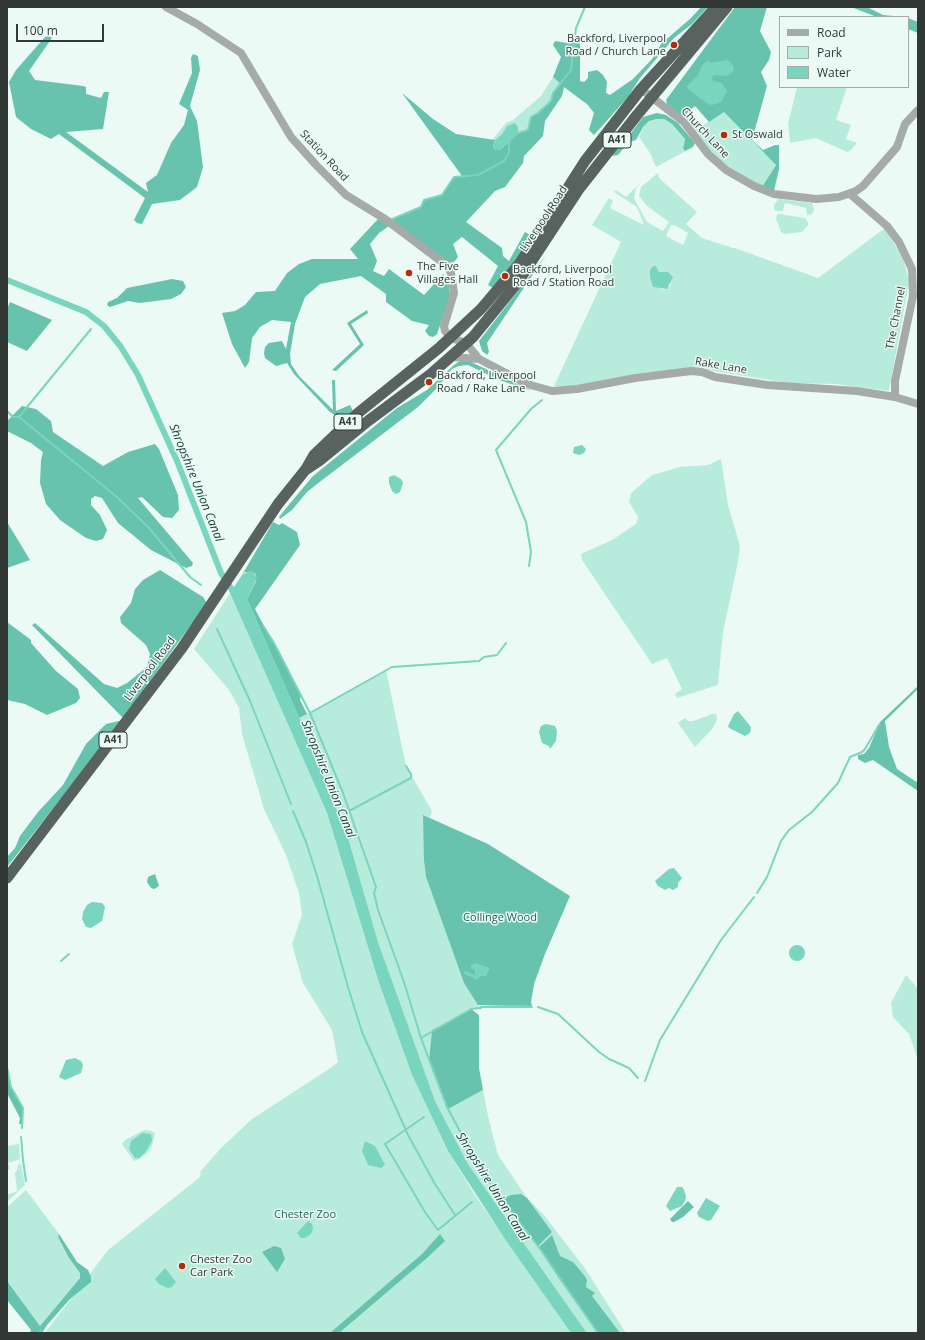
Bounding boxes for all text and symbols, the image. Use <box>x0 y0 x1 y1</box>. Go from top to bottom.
scale bar <box>18 16 106 42</box>
legend <box>779 16 909 88</box>
text: 100 m <box>23 22 58 39</box>
text: Road <box>817 24 846 41</box>
place label: Backford, Liverpool Road / Church Lane <box>565 32 666 58</box>
marker: Backford, Liverpool Road / Church Lane <box>669 40 679 50</box>
text: Park <box>817 44 842 61</box>
text: Water <box>817 64 851 81</box>
street label: Church Lane <box>678 105 732 161</box>
street label: Station Road <box>297 128 351 184</box>
place label: St Oswald <box>732 128 783 142</box>
marker: St Oswald <box>719 130 729 140</box>
road number: A41 <box>603 132 631 148</box>
street label: Liverpool Road <box>518 183 570 255</box>
place label: The Five Villages Hall <box>417 260 478 286</box>
place label: Backford, Liverpool Road / Station Road <box>513 263 614 289</box>
marker: The Five Villages Hall <box>404 268 414 278</box>
marker: Backford, Liverpool Road / Station Road <box>500 271 510 281</box>
street label: The Channel <box>883 285 909 351</box>
street label: Rake Lane <box>694 355 748 377</box>
place label: Backford, Liverpool Road / Rake Lane <box>437 369 536 395</box>
marker: Backford, Liverpool Road / Rake Lane <box>424 377 434 387</box>
road number: A41 <box>334 414 362 430</box>
water label: Shropshire Union Canal <box>166 422 226 544</box>
street label: Liverpool Road <box>122 634 178 704</box>
water label: Shropshire Union Canal <box>298 718 358 840</box>
road number: A41 <box>99 732 127 748</box>
park label: Collinge Wood <box>463 911 537 925</box>
water label: Shropshire Union Canal <box>453 1130 531 1244</box>
park label: Chester Zoo <box>274 1208 336 1222</box>
place label: Chester Zoo Car Park <box>190 1253 252 1279</box>
marker: Chester Zoo Car Park <box>177 1261 187 1271</box>

